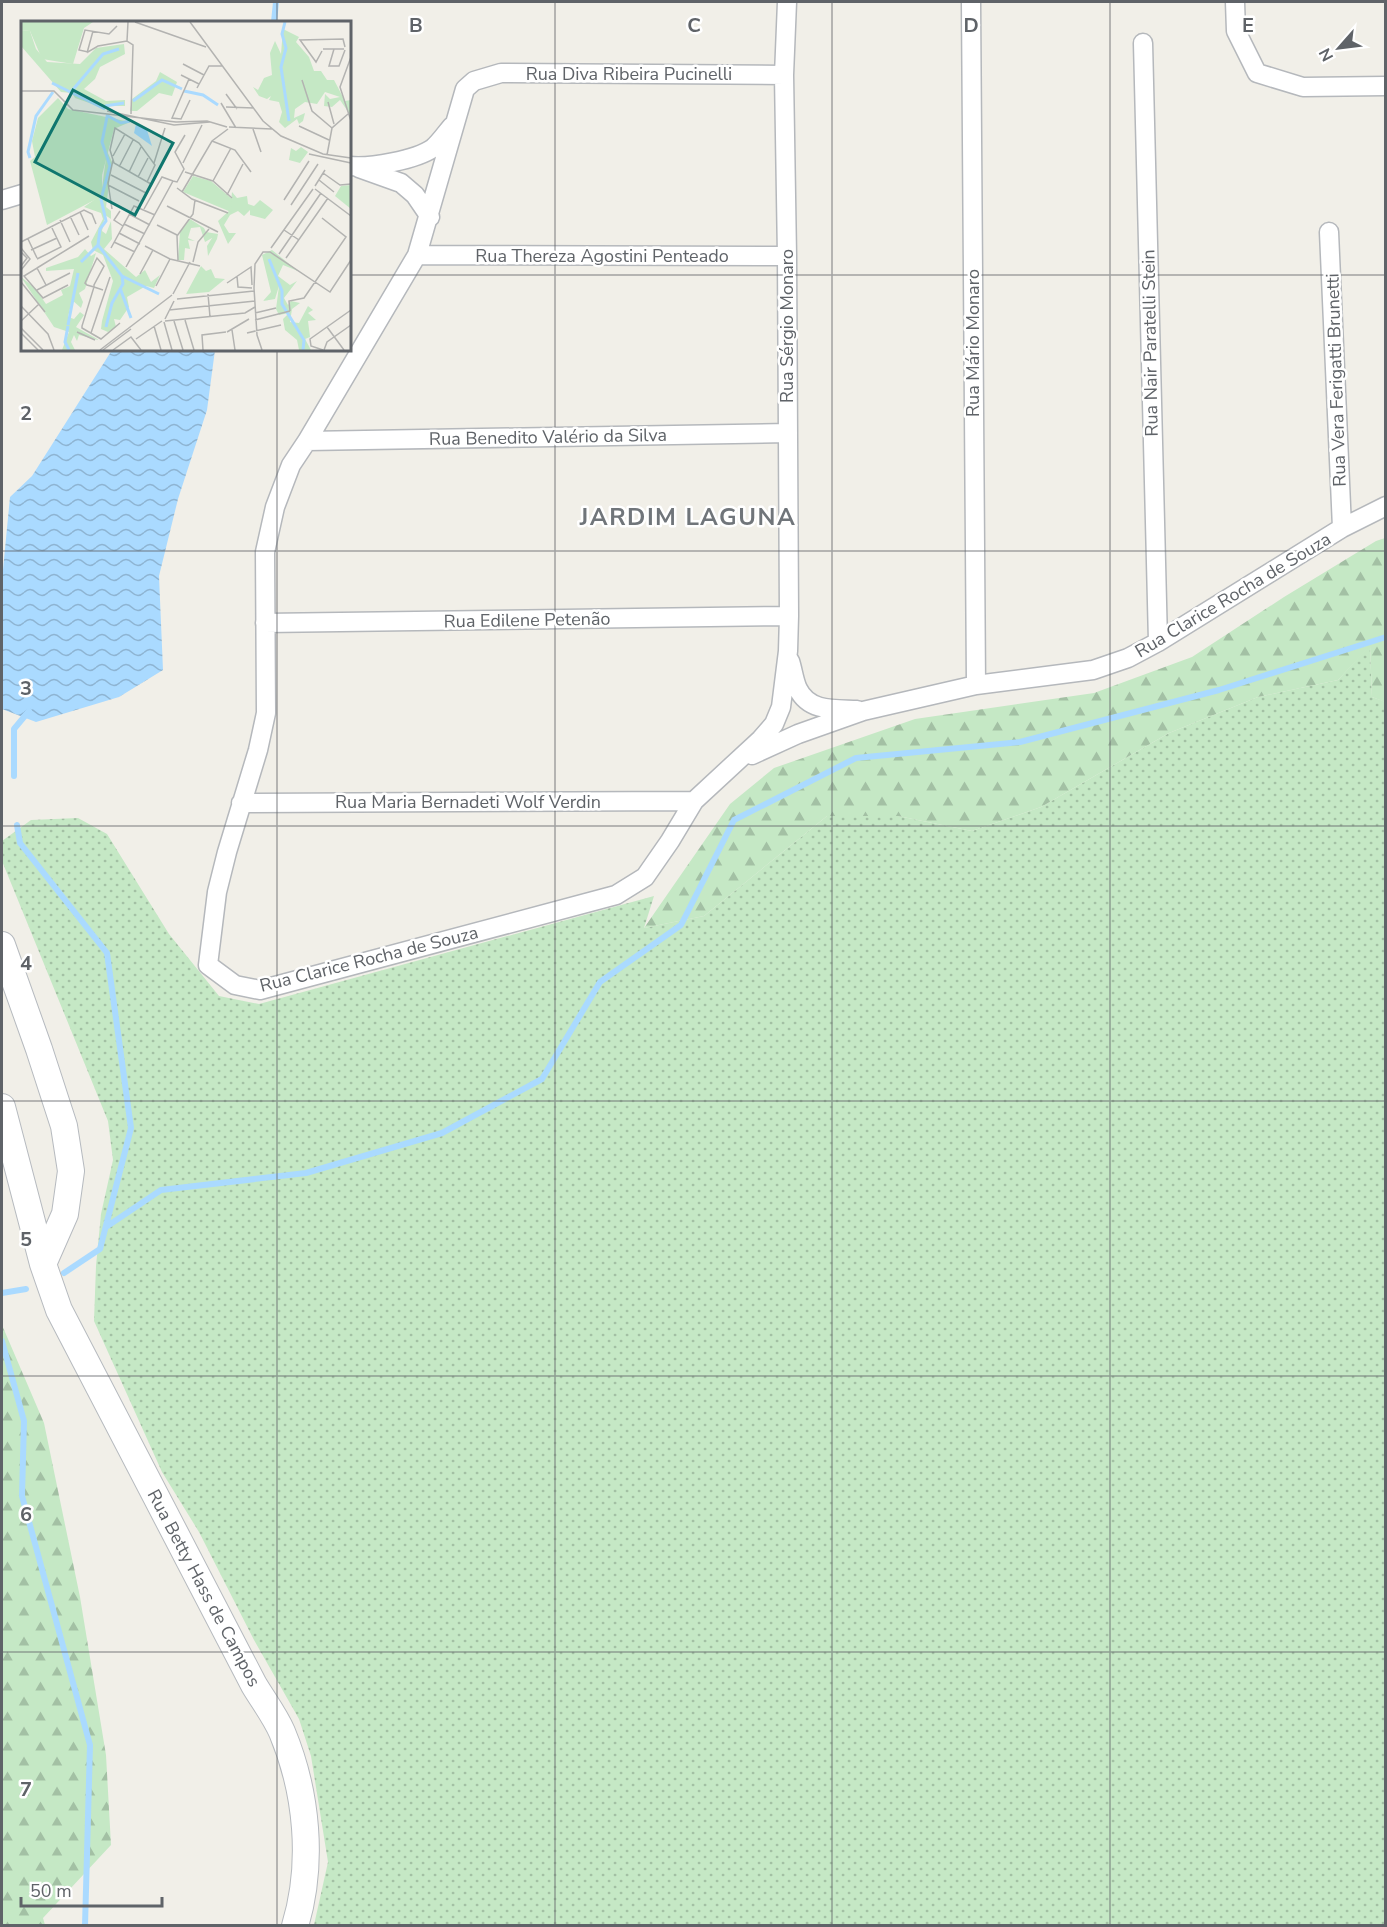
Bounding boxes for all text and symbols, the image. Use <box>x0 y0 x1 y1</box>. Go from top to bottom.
text: B <box>409 12 423 39</box>
text: C <box>687 12 701 39</box>
text: D <box>963 12 979 39</box>
text: E <box>1242 12 1254 39</box>
north arrow <box>1309 18 1369 78</box>
inset map <box>21 21 351 351</box>
text: N <box>1314 44 1339 65</box>
street label: Rua Diva Ribeira Pucinelli <box>526 62 732 86</box>
street label: Rua Thereza Agostini Penteado <box>475 244 729 268</box>
street label: Rua Sérgio Monaro <box>775 249 799 403</box>
street label: Rua Nair Paratelli Stein <box>1136 249 1164 437</box>
street label: Rua Mário Monaro <box>961 269 985 417</box>
street label: Rua Vera Ferigatti Brunetti <box>1320 273 1352 487</box>
text: 2 <box>20 400 32 427</box>
street label: Rua Benedito Valério da Silva <box>429 423 667 451</box>
district label: JARDIM LAGUNA <box>579 501 796 533</box>
street label: Rua Clarice Rocha de Souza <box>1131 527 1335 663</box>
street label: Rua Edilene Petenão <box>443 607 611 633</box>
text: 3 <box>20 675 32 702</box>
street label: Rua Maria Bernadeti Wolf Verdin <box>335 790 601 814</box>
street label: Rua Clarice Rocha de Souza <box>257 920 481 998</box>
text: 4 <box>20 950 32 977</box>
text: 5 <box>20 1226 32 1253</box>
street label: Rua Betty Hass de Campos <box>142 1485 266 1691</box>
text: 6 <box>20 1501 32 1528</box>
text: 7 <box>20 1776 32 1803</box>
scale bar <box>21 1870 162 1908</box>
text: 50 m <box>30 1879 72 1903</box>

